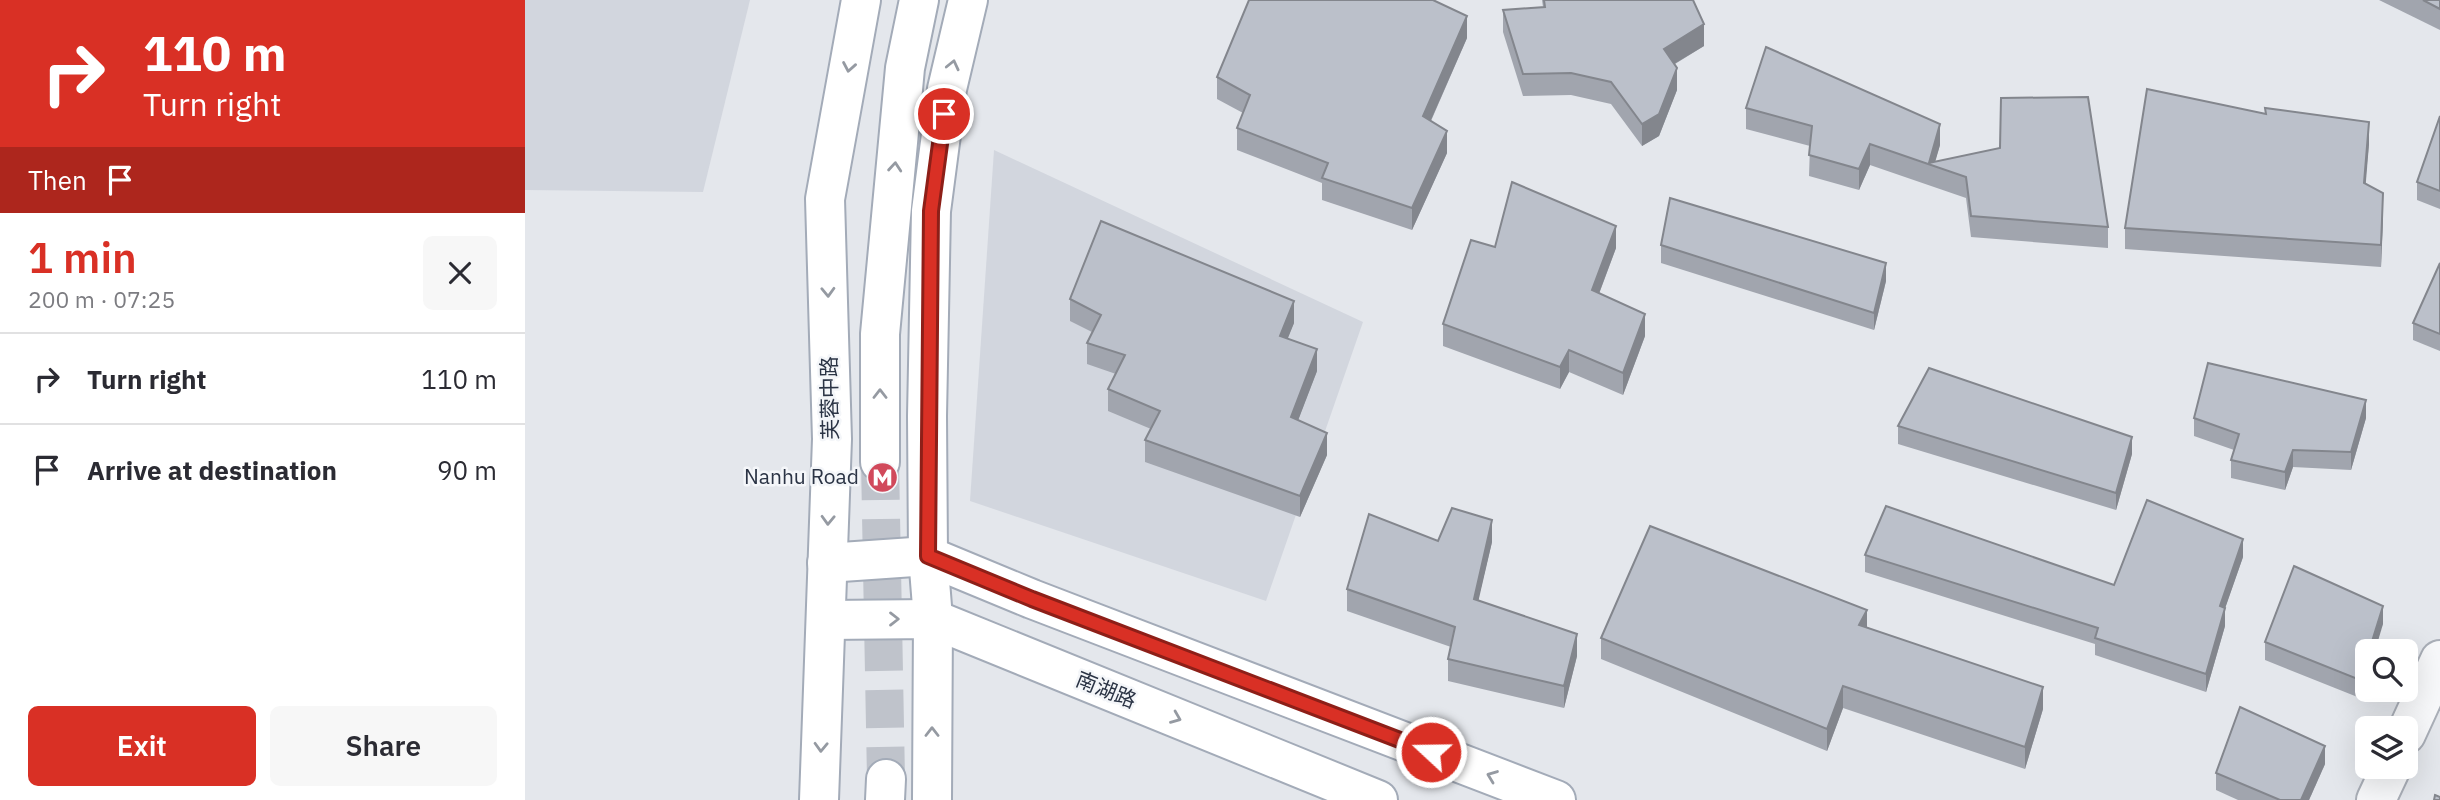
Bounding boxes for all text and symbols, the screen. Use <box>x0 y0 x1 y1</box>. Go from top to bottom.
text: 110 m <box>143 21 287 84</box>
icon: right <box>28 28 119 119</box>
one-way arrow <box>944 59 959 71</box>
one-way arrow <box>842 61 857 73</box>
text: Turn right <box>143 83 281 125</box>
pin <box>914 84 974 144</box>
icon: arrive <box>925 95 963 133</box>
icon: arrive <box>101 161 139 199</box>
one-way arrow <box>887 161 902 172</box>
text: Then <box>28 163 87 197</box>
text: 1 min <box>28 230 137 285</box>
button: close <box>423 236 497 310</box>
text: 200 m · 07:25 <box>28 284 175 314</box>
one-way arrow <box>820 287 835 298</box>
street label: 芙蓉中路 <box>814 356 844 440</box>
icon: right <box>28 360 66 398</box>
text: Turn right <box>87 362 206 396</box>
text: 110 m <box>421 362 497 396</box>
one-way arrow <box>872 388 888 399</box>
icon: arrive <box>28 451 66 489</box>
text: Arrive at destination <box>87 453 337 487</box>
text: 90 m <box>437 453 497 487</box>
metro station icon: Nanhu Road <box>865 460 899 494</box>
place label: Nanhu Road <box>744 462 859 490</box>
one-way arrow <box>821 515 836 526</box>
one-way arrow <box>889 611 900 627</box>
map controls <box>2355 639 2418 779</box>
button: search <box>2355 639 2418 702</box>
street label: 南湖路 <box>1072 664 1141 714</box>
button: Exit <box>28 706 256 786</box>
button: Share <box>270 706 497 786</box>
one-way arrow <box>1168 710 1181 724</box>
position arrow <box>1394 715 1468 789</box>
button: layers <box>2355 716 2418 779</box>
one-way arrow <box>924 726 940 737</box>
one-way arrow <box>814 742 829 753</box>
one-way arrow <box>1486 770 1498 784</box>

